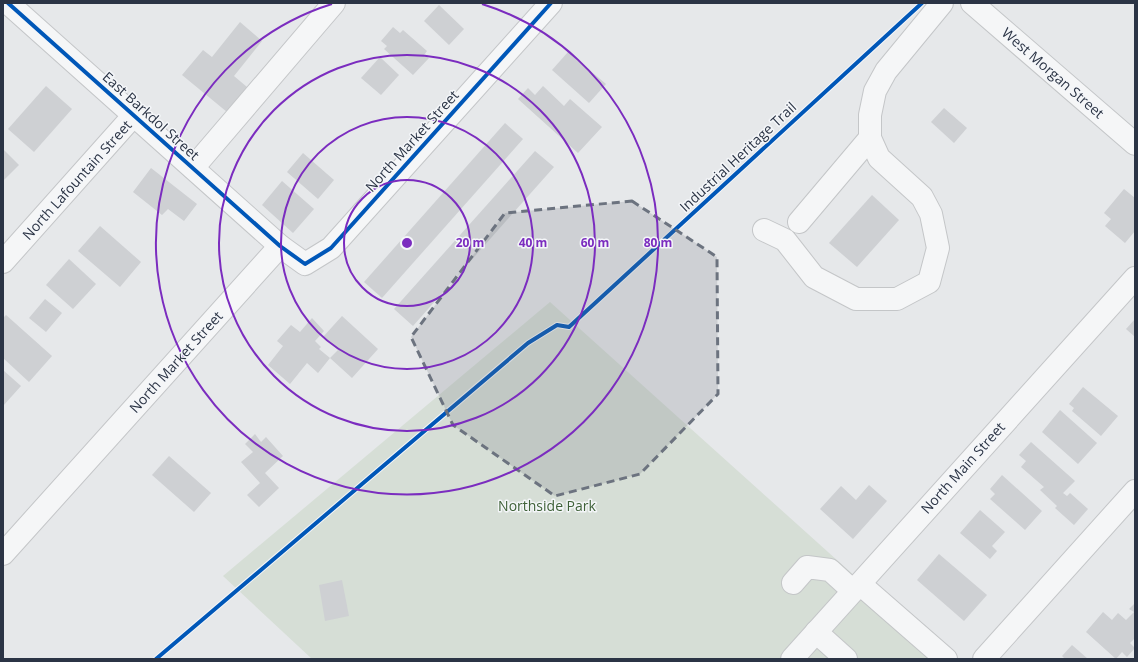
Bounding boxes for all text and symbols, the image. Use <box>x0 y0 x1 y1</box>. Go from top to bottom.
street label: West Morgan Street <box>998 23 1108 122</box>
street label: East Barkdol Street <box>99 67 204 164</box>
street label: North Market Street <box>361 86 463 196</box>
street label: Industrial Heritage Trail <box>675 97 800 216</box>
street label: North Lafountain Street <box>18 116 136 244</box>
text: 20 m <box>456 234 484 251</box>
text: 40 m <box>519 234 547 251</box>
text: 60 m <box>581 234 609 251</box>
text: 80 m <box>644 234 672 251</box>
centre of rings <box>400 236 414 250</box>
street label: North Market Street <box>125 307 227 417</box>
street label: North Main Street <box>916 418 1009 518</box>
park label: Northside Park <box>498 496 597 515</box>

